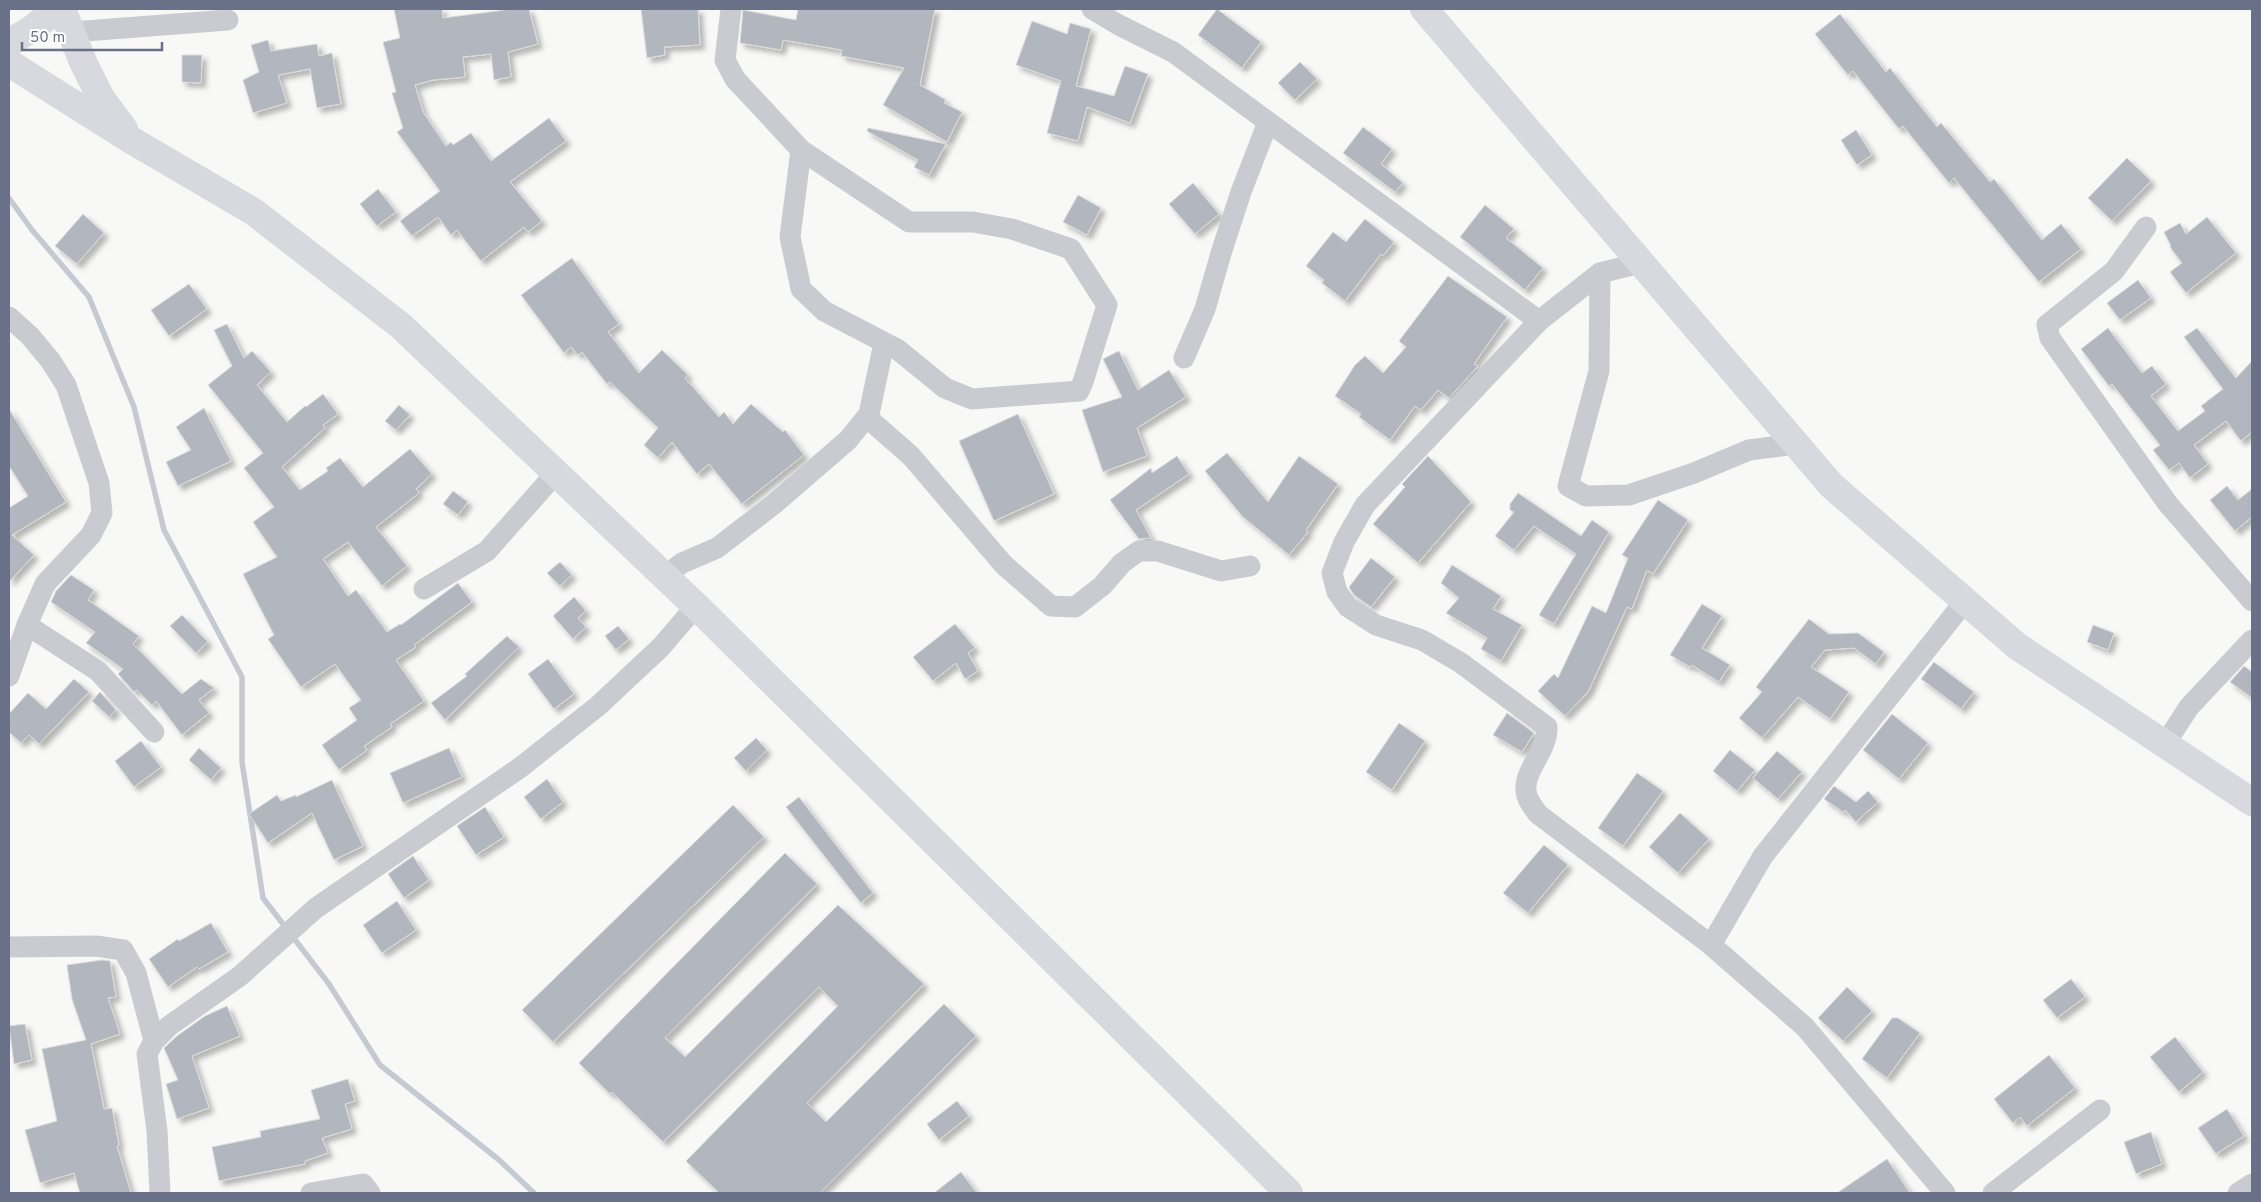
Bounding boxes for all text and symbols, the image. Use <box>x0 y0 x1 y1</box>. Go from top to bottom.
scale bar <box>22 20 162 52</box>
text: 50 m <box>30 29 65 48</box>

